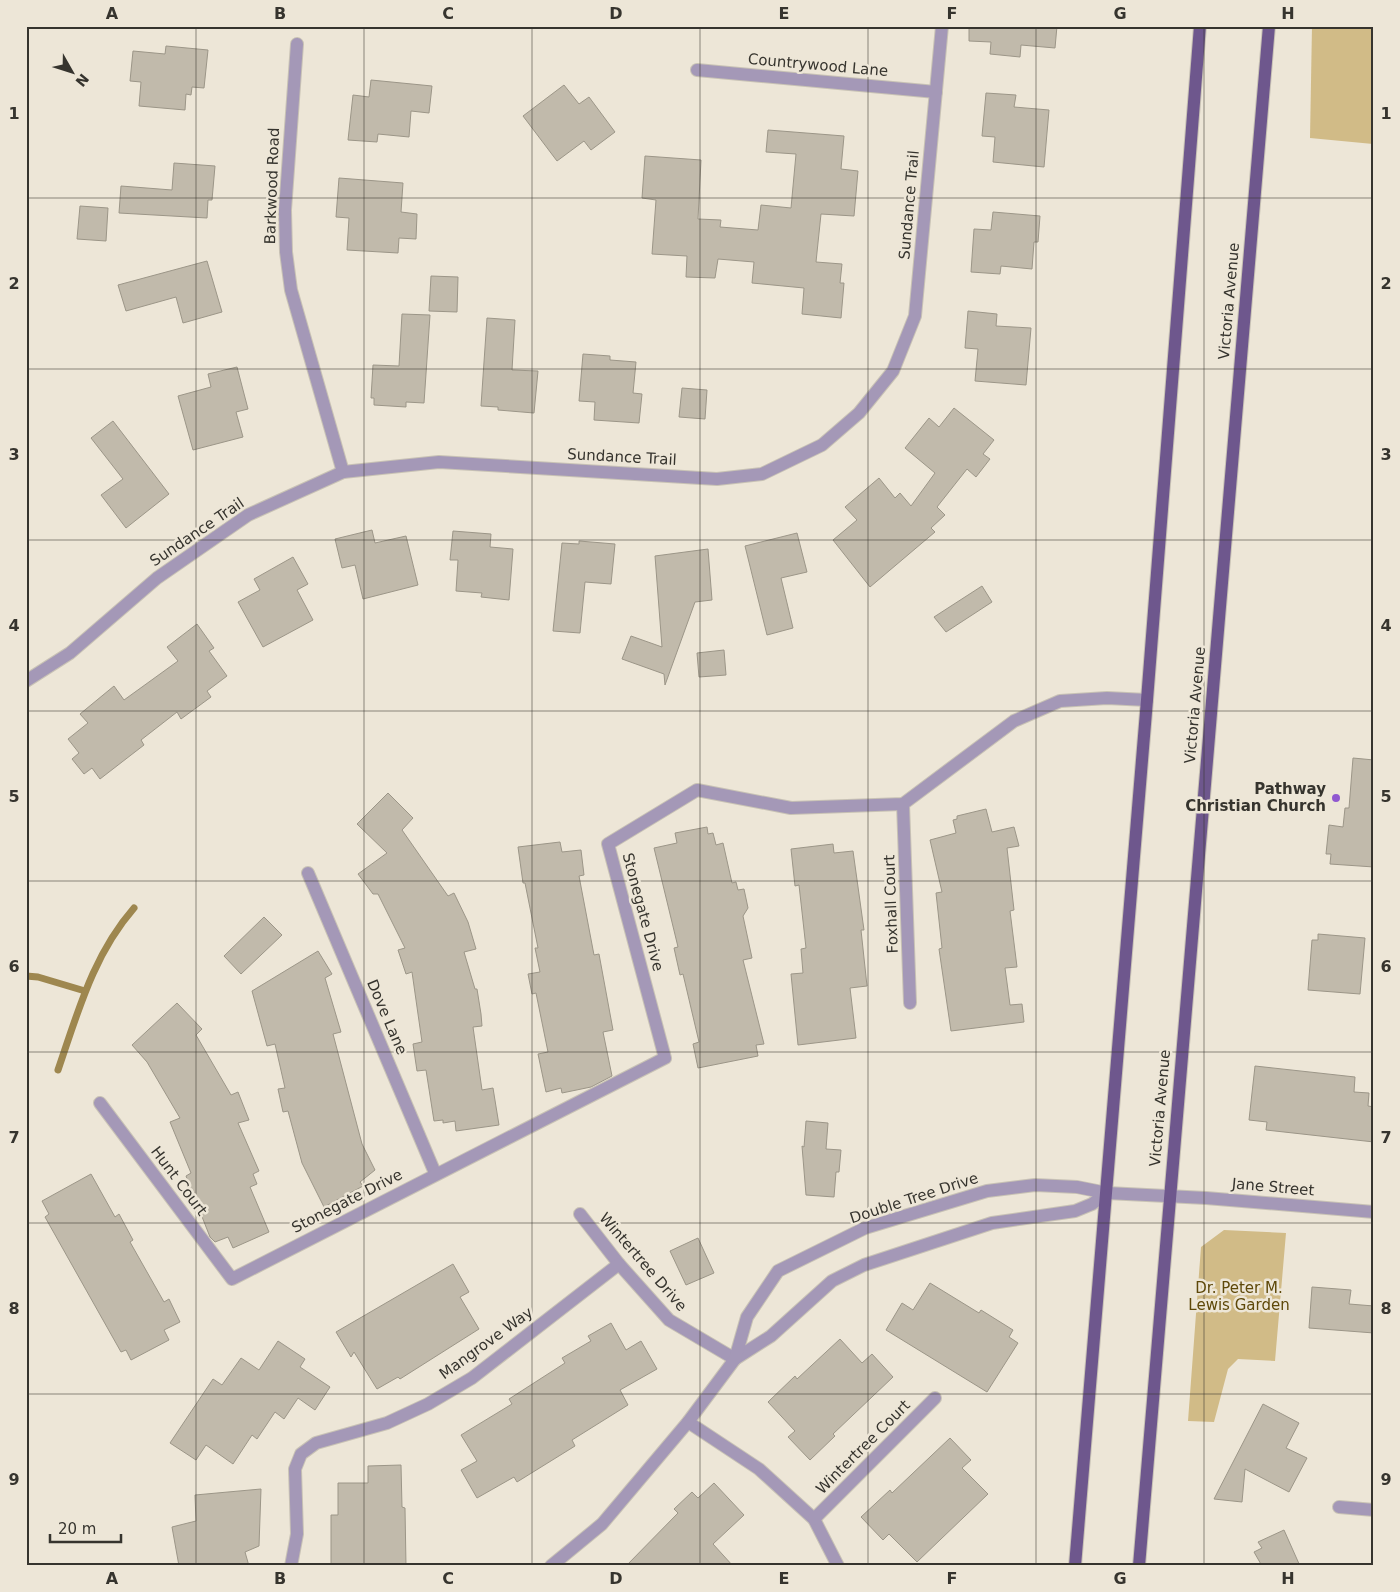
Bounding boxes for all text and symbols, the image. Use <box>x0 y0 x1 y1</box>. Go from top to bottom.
text: A <box>106 4 119 23</box>
text: B <box>274 4 286 23</box>
text: C <box>442 4 454 23</box>
text: D <box>609 4 623 23</box>
text: E <box>779 4 789 23</box>
text: F <box>947 4 957 23</box>
text: G <box>1113 4 1127 23</box>
text: H <box>1281 4 1295 23</box>
north arrow <box>48 48 98 98</box>
street label: Countrywood Lane <box>747 50 889 80</box>
text: N <box>72 71 92 90</box>
text: 1 <box>8 104 20 123</box>
text: 1 <box>1380 104 1392 123</box>
street label: Barkwood Road <box>261 127 283 245</box>
street label: Sundance Trail <box>895 150 923 260</box>
street label: Victoria Avenue <box>1215 242 1243 360</box>
text: 2 <box>8 274 20 293</box>
text: 2 <box>1380 274 1392 293</box>
text: 3 <box>8 445 20 464</box>
street label: Sundance Trail <box>567 445 677 469</box>
text: 3 <box>1380 445 1392 464</box>
street label: Sundance Trail <box>147 494 247 570</box>
text: 4 <box>8 616 20 635</box>
text: 4 <box>1380 616 1392 635</box>
street label: Victoria Avenue <box>1181 646 1209 764</box>
place label: Pathway Christian Church <box>1185 780 1326 815</box>
text: 5 <box>8 787 20 806</box>
text: 5 <box>1380 787 1392 806</box>
marker: Pathway Christian Church <box>1330 792 1342 804</box>
street label: Stonegate Drive <box>619 851 667 973</box>
street label: Foxhall Court <box>880 854 902 954</box>
text: 6 <box>8 957 20 976</box>
text: 6 <box>1380 957 1392 976</box>
street label: Dove Lane <box>363 977 411 1057</box>
street label: Victoria Avenue <box>1146 1049 1174 1167</box>
text: 7 <box>8 1128 20 1147</box>
text: 7 <box>1380 1128 1392 1147</box>
street label: Hunt Court <box>147 1143 211 1219</box>
street label: Stonegate Drive <box>289 1165 405 1237</box>
street label: Double Tree Drive <box>848 1169 980 1227</box>
street label: Jane Street <box>1230 1174 1315 1200</box>
street label: Wintertree Drive <box>595 1209 691 1315</box>
park label: Dr. Peter M. Lewis Garden <box>1188 1279 1290 1314</box>
text: 8 <box>8 1299 20 1318</box>
text: 8 <box>1380 1299 1392 1318</box>
street label: Mangrove Way <box>436 1303 536 1383</box>
street label: Wintertree Court <box>812 1396 914 1498</box>
text: 9 <box>8 1470 20 1489</box>
text: 9 <box>1380 1470 1392 1489</box>
scale bar <box>50 1512 121 1544</box>
text: 20 m <box>58 1520 96 1538</box>
text: A <box>106 1569 119 1588</box>
text: B <box>274 1569 286 1588</box>
text: C <box>442 1569 454 1588</box>
text: D <box>609 1569 623 1588</box>
text: E <box>779 1569 789 1588</box>
text: F <box>947 1569 957 1588</box>
text: G <box>1113 1569 1127 1588</box>
text: H <box>1281 1569 1295 1588</box>

